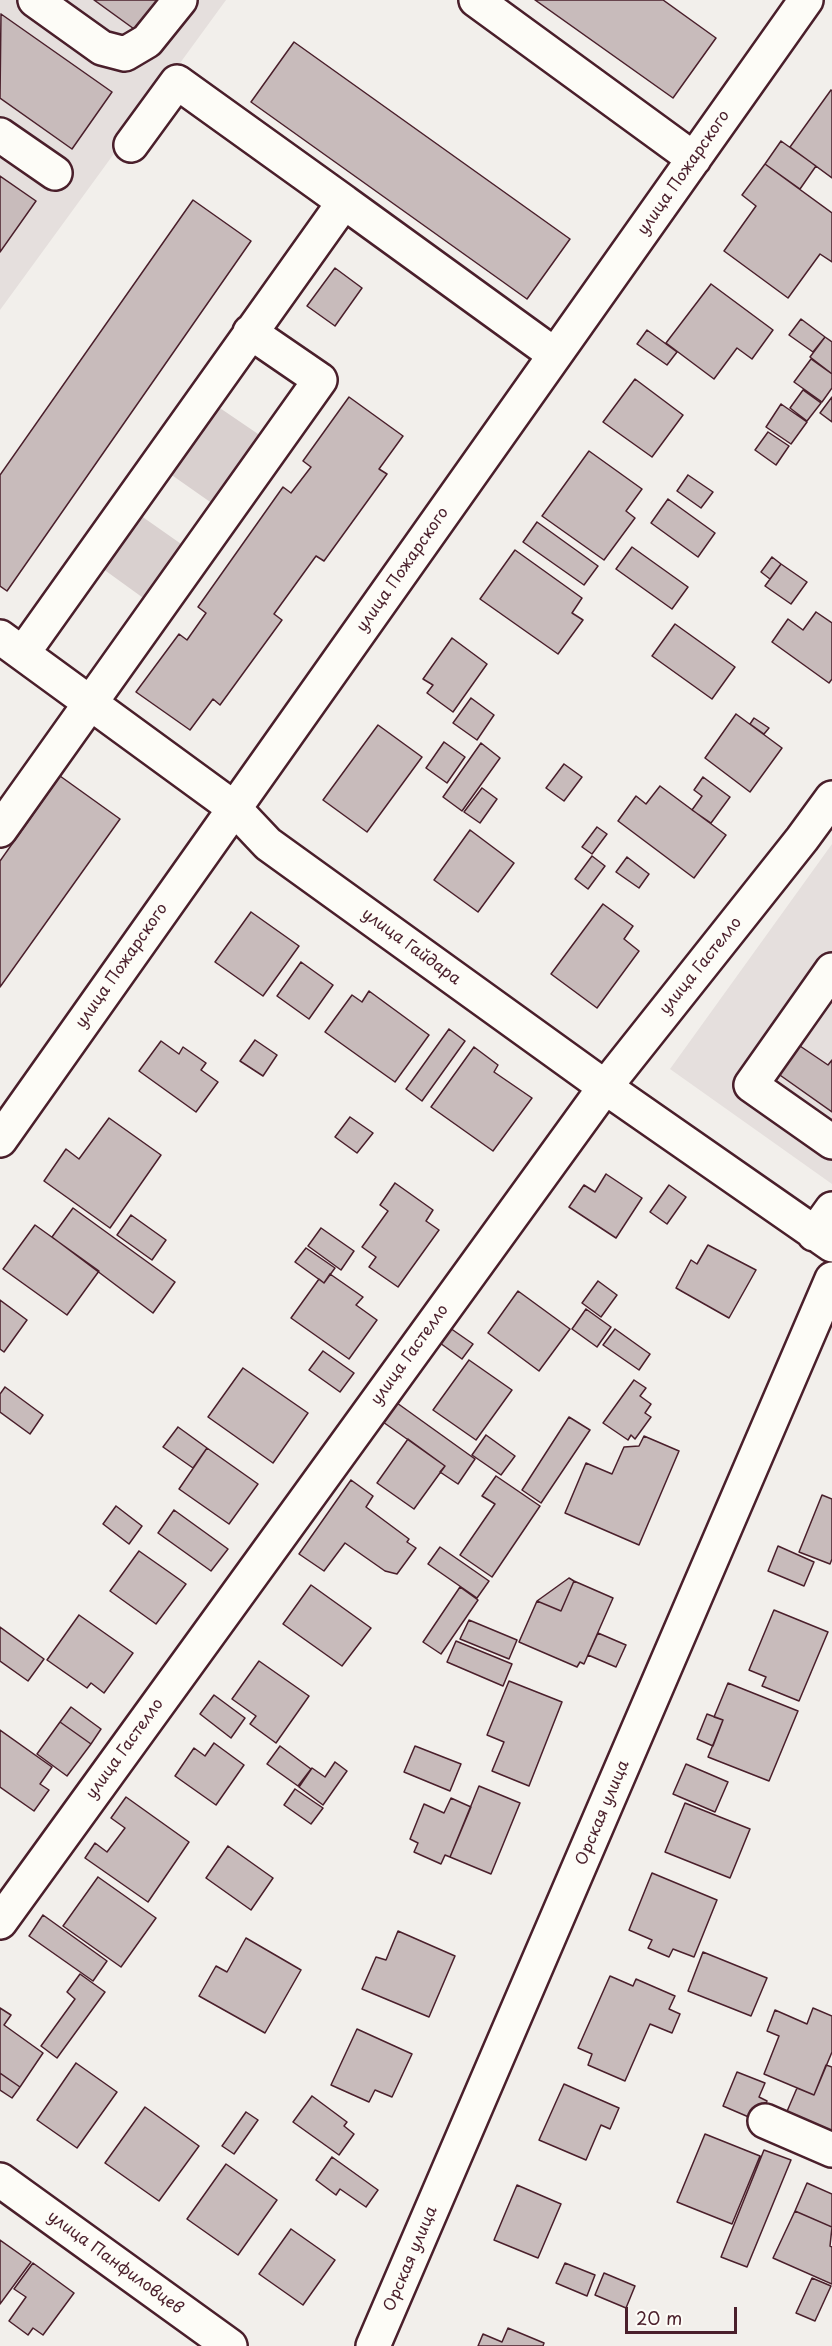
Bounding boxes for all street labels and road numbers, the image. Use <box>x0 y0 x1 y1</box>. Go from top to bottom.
street label: улица Пожарского <box>634 107 734 239</box>
street label: улица Пожарского <box>353 504 453 636</box>
street label: улица Пожарского <box>72 900 172 1032</box>
street label: улица Гайдара <box>358 905 464 989</box>
street label: улица Гастелло <box>656 914 746 1018</box>
street label: улица Гастелло <box>367 1301 453 1409</box>
street label: улица Гастелло <box>82 1695 168 1803</box>
street label: Орская улица <box>572 1758 634 1868</box>
street label: Орская улица <box>380 2204 442 2314</box>
street label: улица Панфиловцев <box>43 2207 187 2319</box>

